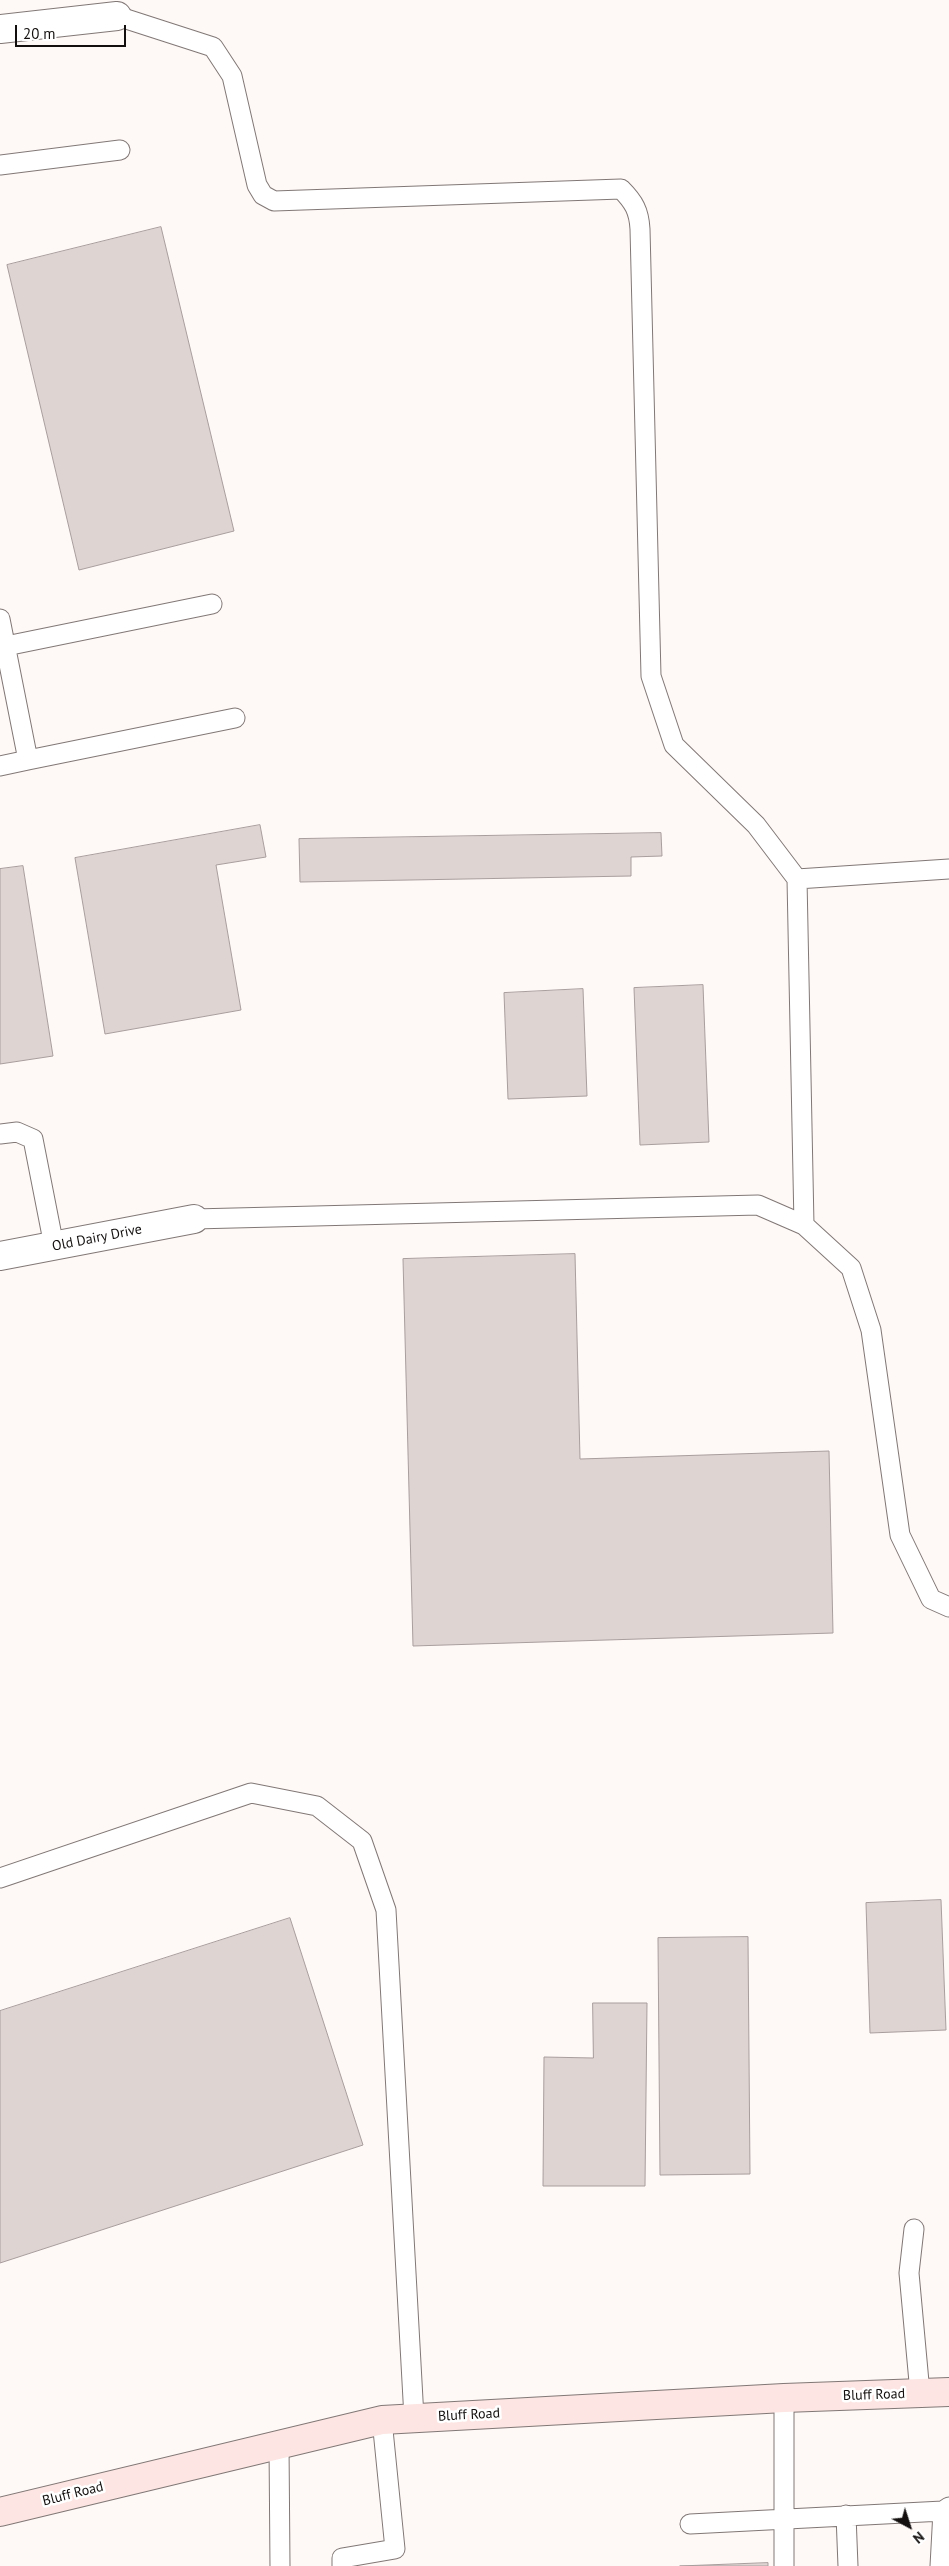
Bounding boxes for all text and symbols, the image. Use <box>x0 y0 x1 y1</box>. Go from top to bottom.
scale bar <box>18 15 129 47</box>
text: 20 m <box>23 24 56 43</box>
street label: Old Dairy Drive <box>51 1221 143 1255</box>
street label: Bluff Road <box>843 2386 905 2404</box>
street label: Bluff Road <box>438 2405 500 2425</box>
street label: Bluff Road <box>41 2478 105 2510</box>
north arrow <box>884 2501 934 2551</box>
text: N <box>909 2528 928 2547</box>

